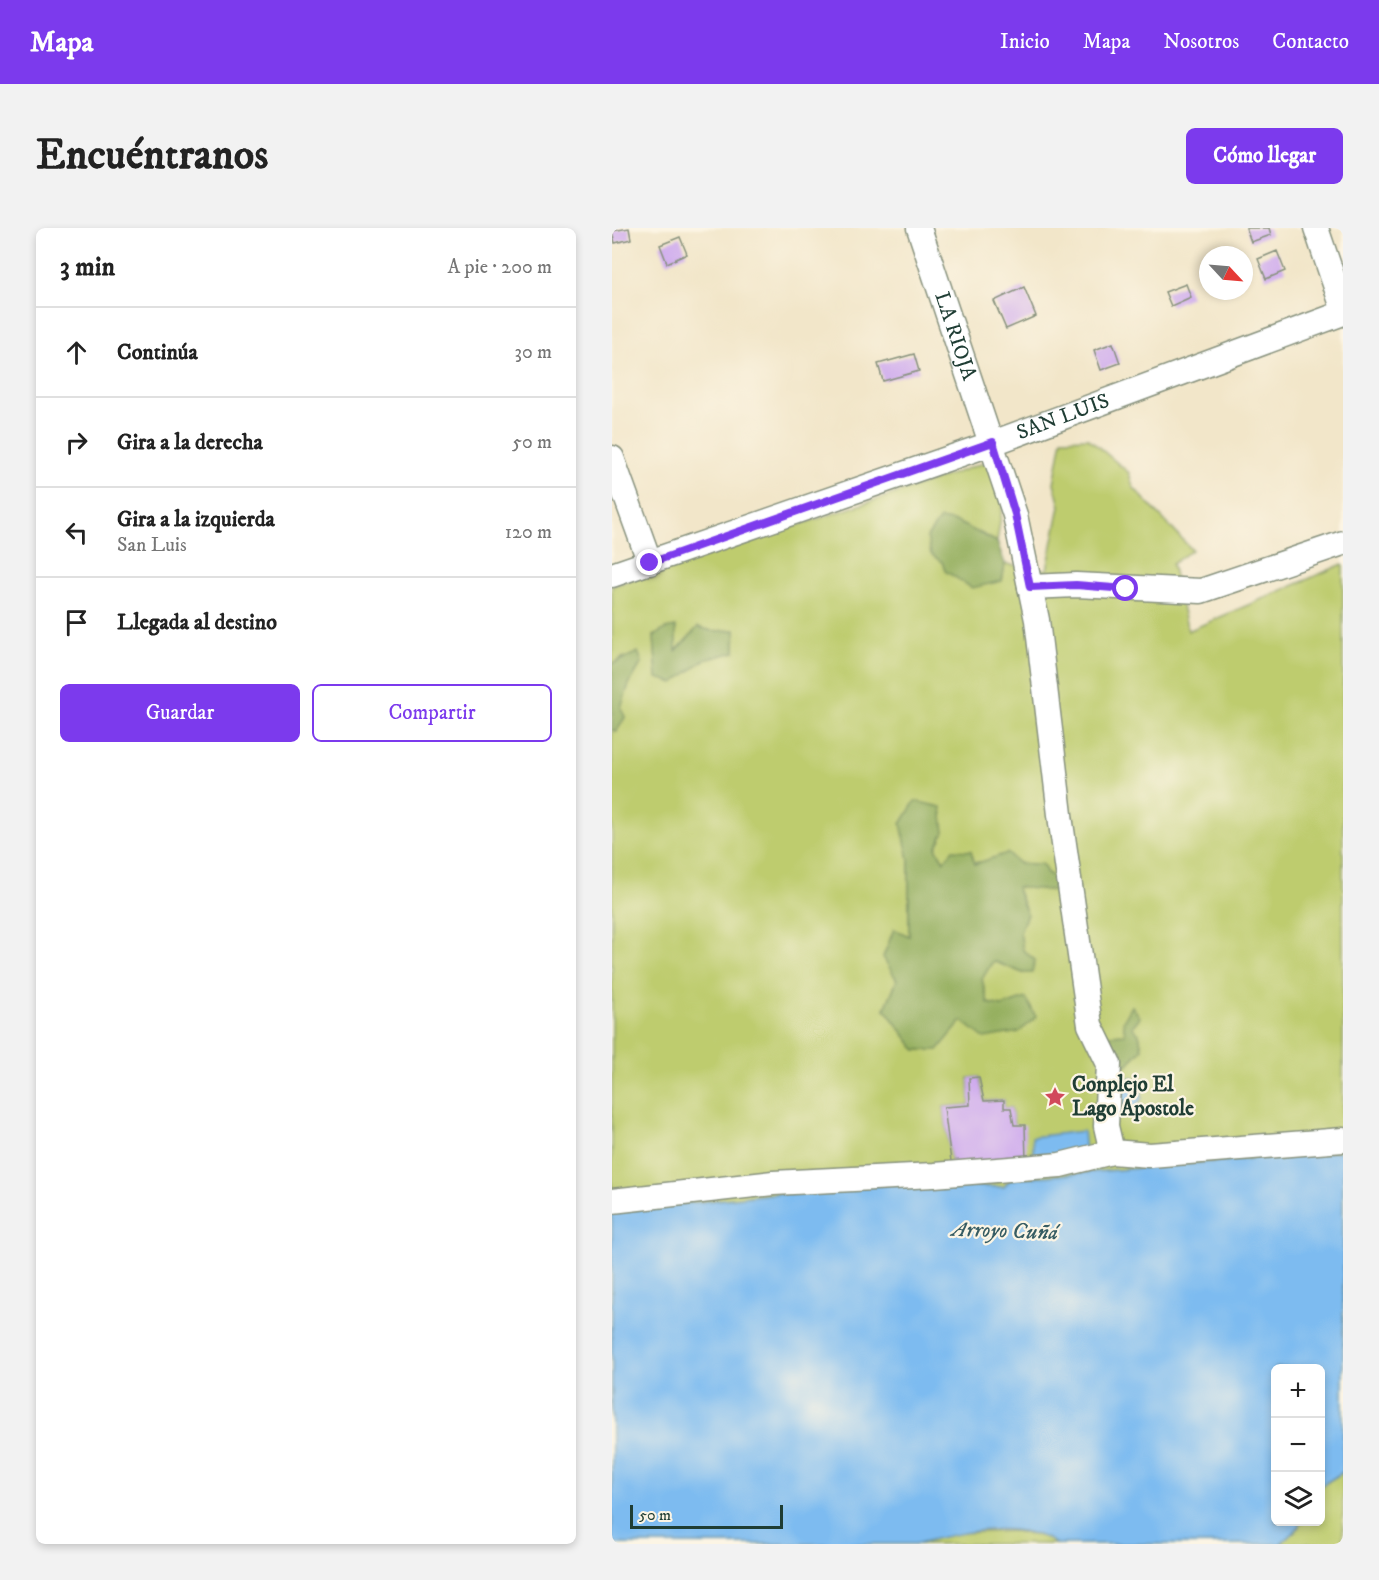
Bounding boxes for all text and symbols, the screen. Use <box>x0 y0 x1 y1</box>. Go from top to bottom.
text: Mapa <box>30 25 93 60</box>
text: Inicio <box>1000 29 1050 55</box>
text: Mapa <box>1083 29 1130 55</box>
text: Nosotros <box>1163 29 1239 55</box>
text: Contacto <box>1272 29 1349 55</box>
button: Cómo llegar <box>1186 128 1343 184</box>
text: Encuéntranos <box>36 130 268 182</box>
north arrow <box>1199 246 1253 300</box>
text: 3 min <box>60 251 115 284</box>
text: A pie · 200 m <box>447 255 552 280</box>
street label: LA RIOJA <box>928 288 982 384</box>
icon: ahead <box>60 336 93 369</box>
text: Continúa <box>117 339 198 366</box>
text: 30 m <box>514 340 552 365</box>
street label: SAN LUIS <box>1013 388 1113 446</box>
icon: right <box>60 426 93 459</box>
text: Gira a la derecha <box>117 429 263 456</box>
text: 50 m <box>512 430 552 455</box>
text: Gira a la izquierda <box>117 506 275 533</box>
icon: left <box>60 516 93 549</box>
text: 120 m <box>505 520 552 545</box>
text: San Luis <box>117 533 187 558</box>
route end <box>636 549 662 575</box>
route start <box>1112 575 1138 601</box>
icon: arrive <box>60 606 93 639</box>
text: Llegada al destino <box>117 609 277 636</box>
button: Guardar <box>60 684 300 742</box>
button: Compartir <box>312 684 552 742</box>
place label: Conplejo El Lago Apostole <box>1072 1072 1194 1122</box>
place icon: Conplejo El Lago Apostole <box>1043 1085 1067 1109</box>
water label: Arroyo Cuñá <box>948 1216 1061 1246</box>
map controls <box>1271 1364 1325 1526</box>
button: + <box>1271 1364 1325 1418</box>
button: − <box>1271 1418 1325 1472</box>
button: layers <box>1271 1472 1325 1526</box>
scale bar <box>630 1502 783 1530</box>
text: 50 m <box>639 1505 671 1525</box>

